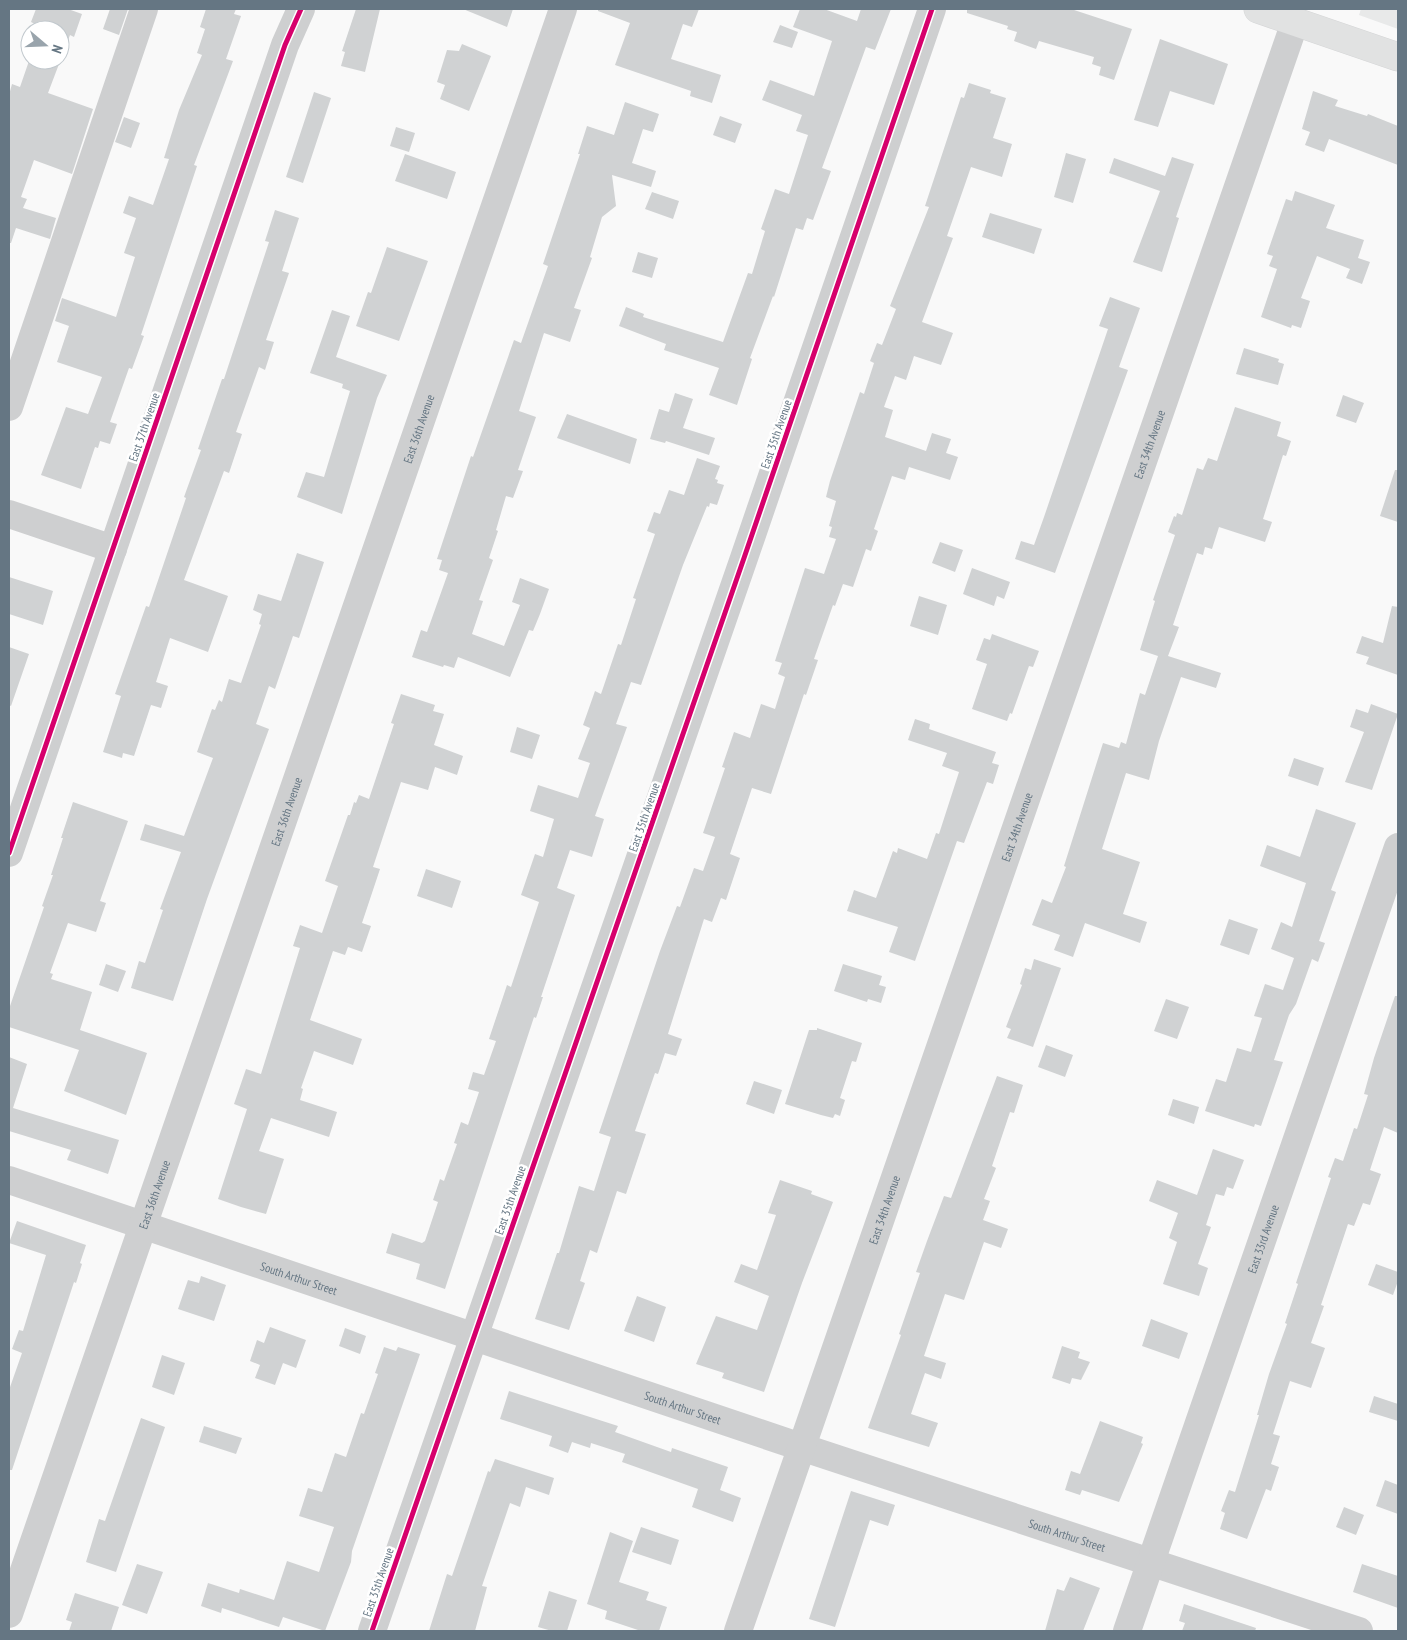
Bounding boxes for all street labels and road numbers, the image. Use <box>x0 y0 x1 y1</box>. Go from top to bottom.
street label: East 37th Avenue <box>125 391 163 463</box>
street label: East 36th Avenue <box>399 392 437 465</box>
street label: East 35th Avenue <box>757 398 795 470</box>
street label: East 34th Avenue <box>1130 408 1168 481</box>
street label: East 36th Avenue <box>267 775 305 848</box>
street label: East 35th Avenue <box>625 781 663 853</box>
street label: East 34th Avenue <box>998 790 1035 863</box>
street label: East 36th Avenue <box>135 1158 173 1231</box>
street label: East 35th Avenue <box>491 1164 529 1236</box>
street label: East 34th Avenue <box>865 1173 903 1246</box>
street label: East 33rd Avenue <box>1244 1202 1281 1275</box>
street label: South Arthur Street <box>259 1258 340 1298</box>
street label: South Arthur Street <box>642 1387 724 1427</box>
street label: South Arthur Street <box>1027 1515 1108 1555</box>
street label: East 35th Avenue <box>359 1546 397 1618</box>

